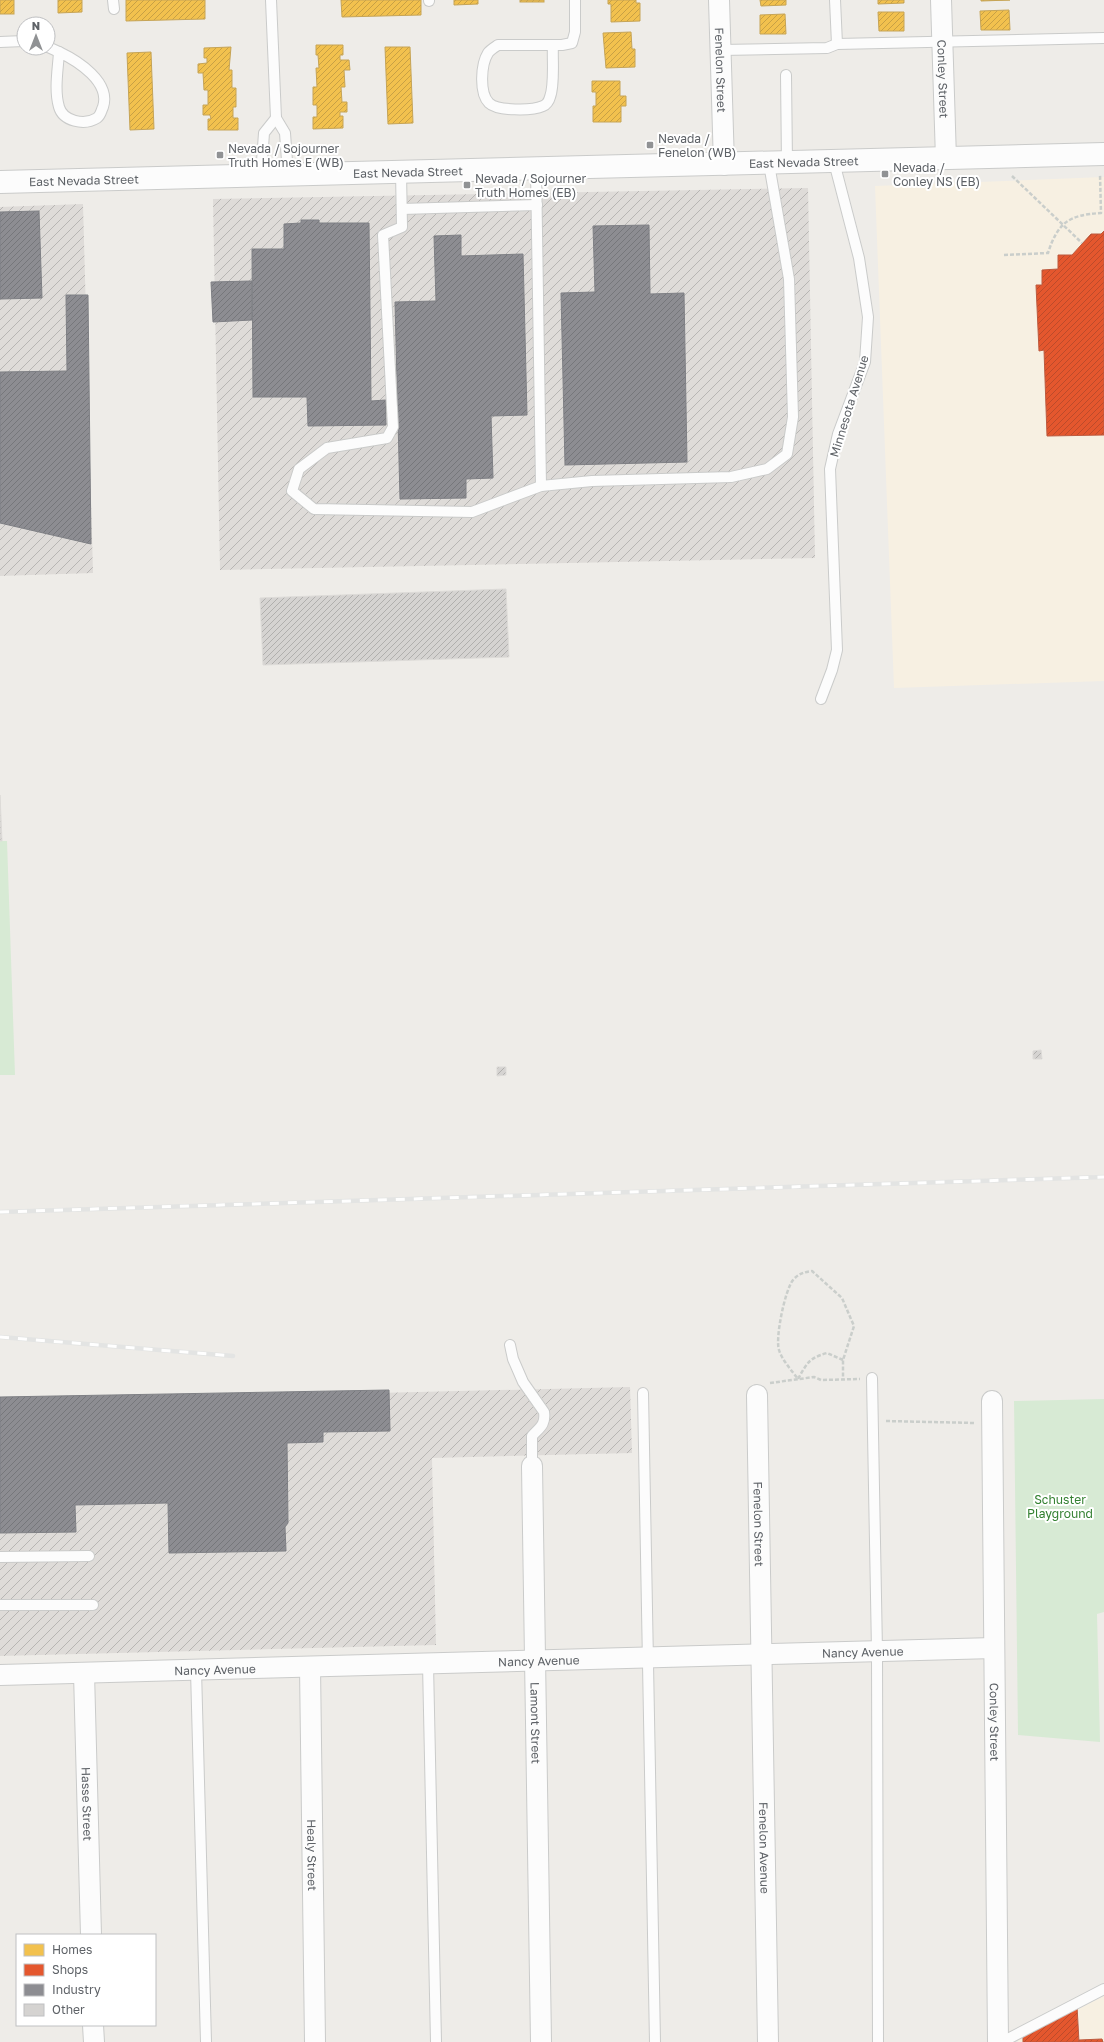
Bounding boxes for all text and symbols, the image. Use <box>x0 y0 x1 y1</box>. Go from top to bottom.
north arrow <box>16 16 56 56</box>
text: N <box>32 19 40 32</box>
street label: Fenelon Street <box>712 27 730 113</box>
street label: Conley Street <box>935 39 952 119</box>
place label: Nevada / Fenelon (WB) <box>658 131 736 160</box>
marker: Nevada / Fenelon (WB) <box>645 140 655 150</box>
place label: Nevada / Sojourner Truth Homes E (WB) <box>228 141 344 170</box>
marker: Nevada / Sojourner Truth Homes E (WB) <box>215 150 225 160</box>
street label: East Nevada Street <box>749 153 859 171</box>
place label: Nevada / Conley NS (EB) <box>893 160 980 189</box>
street label: East Nevada Street <box>353 163 463 181</box>
marker: Nevada / Conley NS (EB) <box>880 169 890 179</box>
street label: East Nevada Street <box>29 171 139 189</box>
place label: Nevada / Sojourner Truth Homes (EB) <box>475 171 586 200</box>
marker: Nevada / Sojourner Truth Homes (EB) <box>462 180 472 190</box>
street label: Minnesota Avenue <box>826 353 872 459</box>
street label: Fenelon Street <box>751 1481 767 1567</box>
park label: Schuster Playground <box>1027 1492 1093 1521</box>
street label: Nancy Avenue <box>822 1643 904 1660</box>
street label: Nancy Avenue <box>498 1652 580 1669</box>
street label: Nancy Avenue <box>174 1661 256 1678</box>
street label: Lamont Street <box>528 1682 544 1764</box>
street label: Conley Street <box>987 1683 1003 1762</box>
street label: Hasse Street <box>79 1767 96 1841</box>
street label: Fenelon Avenue <box>756 1802 773 1894</box>
street label: Healy Street <box>305 1819 320 1891</box>
legend <box>16 1934 156 2026</box>
text: Homes <box>52 1942 92 1957</box>
text: Shops <box>52 1962 88 1977</box>
text: Industry <box>52 1982 101 1997</box>
text: Other <box>52 2002 85 2017</box>

